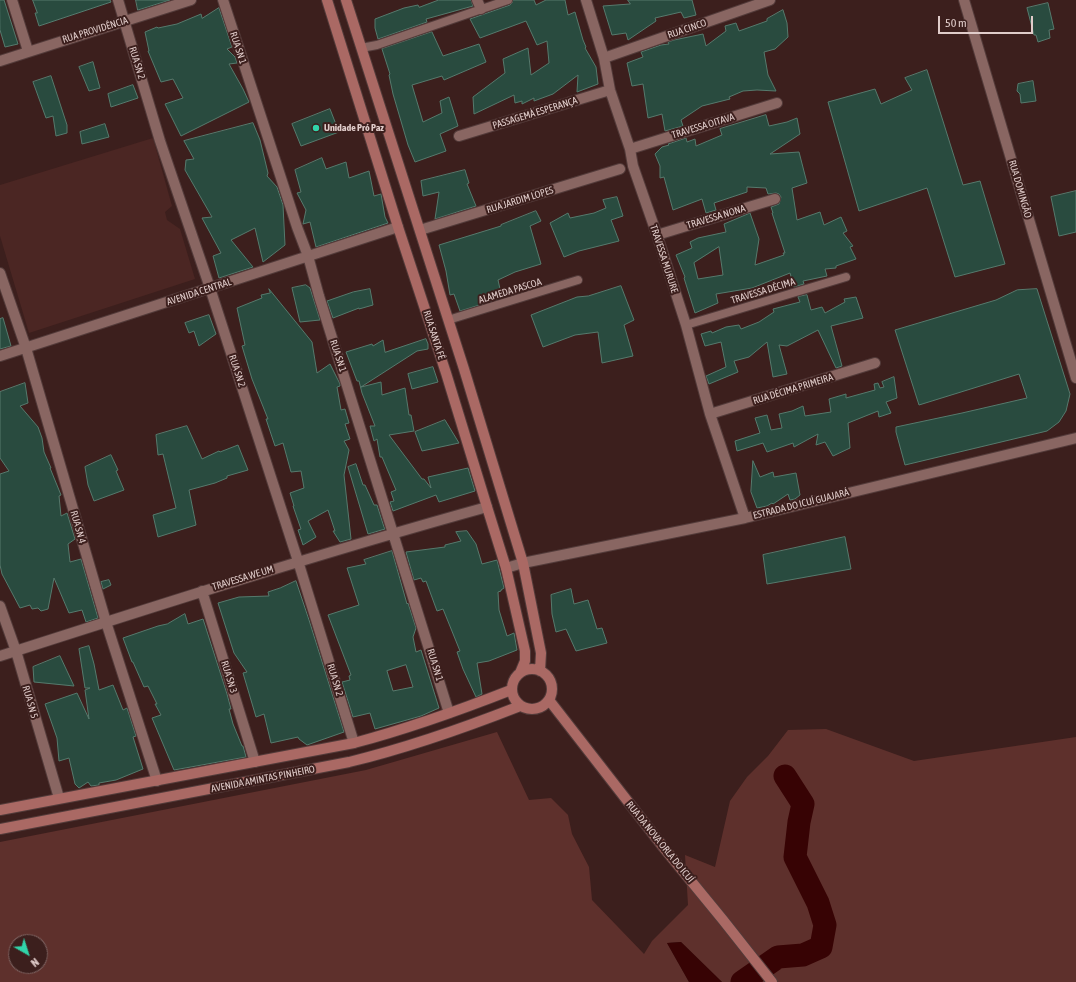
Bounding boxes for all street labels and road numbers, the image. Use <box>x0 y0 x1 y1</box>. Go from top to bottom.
street label: RUA PROVIDÊNCIA <box>61 14 129 46</box>
street label: RUA CINCO <box>666 17 708 41</box>
street label: RUA SN 1 <box>227 30 249 66</box>
street label: RUA SN 2 <box>126 45 148 81</box>
street label: PASSAGEMÀ ESPERANÇA <box>491 94 579 132</box>
street label: TRAVESSA OITAVA <box>670 111 736 141</box>
street label: RUA DOMINGÃO <box>1006 159 1034 219</box>
street label: RUA JARDIM LOPES <box>485 184 555 216</box>
street label: TRAVESSA NONA <box>685 202 747 232</box>
street label: TRAVESSA MURURE <box>647 224 681 294</box>
street label: AVENIDA CENTRAL <box>165 276 233 308</box>
street label: ALAMEDA PASCOA <box>477 276 543 306</box>
street label: TRAVESSA DÉCIMA <box>729 276 797 306</box>
street label: RUA SANTA FÉ <box>420 309 448 361</box>
street label: RUA SN 1 <box>327 338 349 374</box>
street label: RUA SN 2 <box>226 353 248 389</box>
street label: RUA DÉCIMA PRIMEIRA <box>752 371 834 407</box>
street label: ESTRADA DO ICUÍ GUAJARÁ <box>752 486 850 522</box>
street label: RUA SN 4 <box>68 509 88 545</box>
street label: TRAVESSA WE UM <box>211 563 275 593</box>
street label: RUA SN 1 <box>424 647 446 683</box>
street label: RUA SN 3 <box>218 659 240 695</box>
street label: RUA SN 2 <box>324 662 346 698</box>
street label: RUA SN 5 <box>20 684 40 720</box>
street label: AVENIDA AMINTAS PINHEIRO <box>210 763 316 795</box>
street label: RUA DA NOVA ORLA DO ICUÍ <box>624 799 696 885</box>

